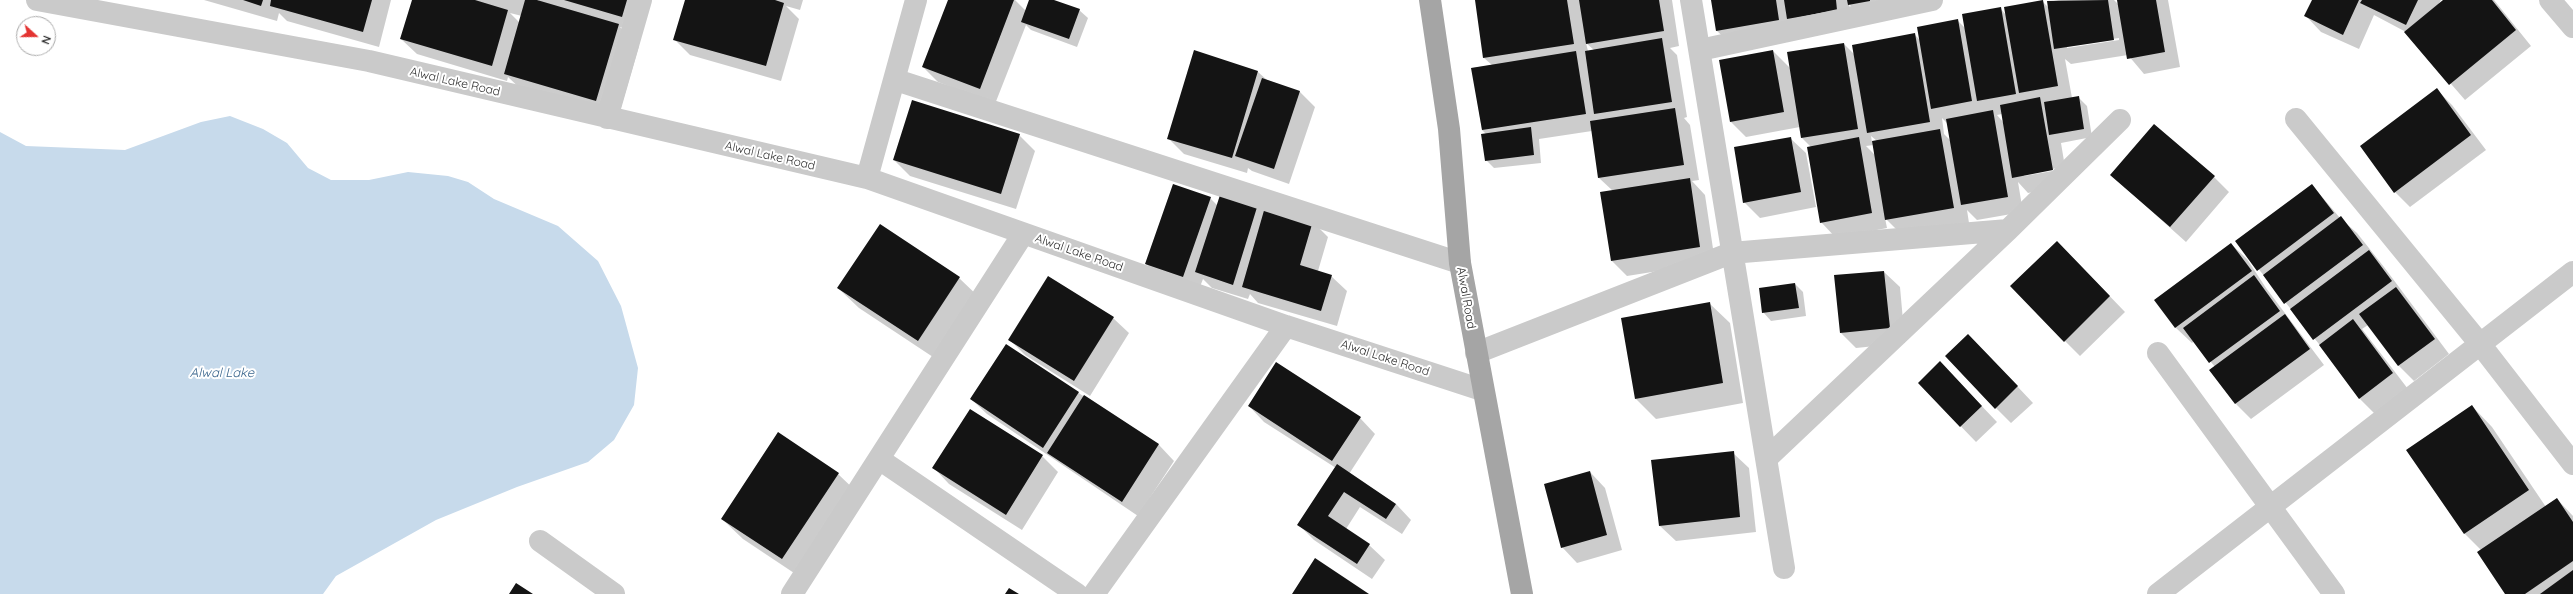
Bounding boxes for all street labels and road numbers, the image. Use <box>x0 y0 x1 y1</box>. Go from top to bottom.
street label: Alwal Lake Road <box>408 65 502 99</box>
street label: Alwal Lake Road <box>723 139 817 173</box>
street label: Alwal Lake Road <box>1033 231 1125 275</box>
street label: Alwal Road <box>1453 266 1479 330</box>
street label: Alwal Lake Road <box>1339 337 1431 379</box>

